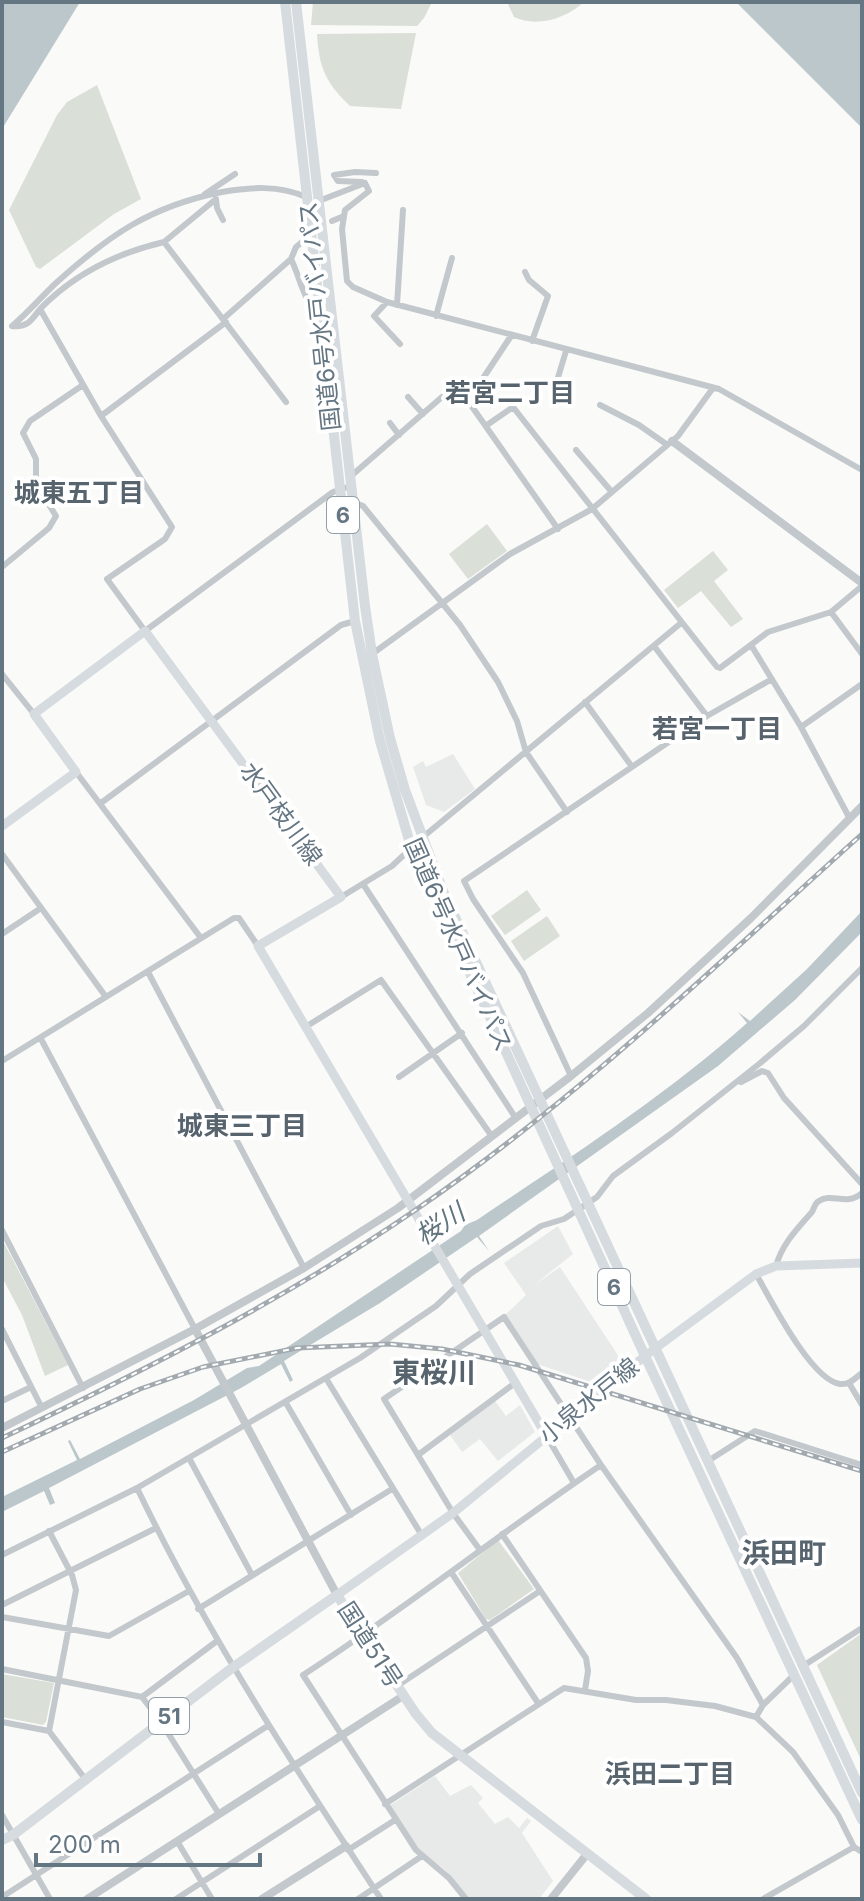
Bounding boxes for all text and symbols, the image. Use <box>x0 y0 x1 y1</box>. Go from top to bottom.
street label: 国道6号水戸バイパス <box>293 200 346 432</box>
district label: 若宮二丁目 <box>445 377 575 408</box>
district label: 城東五丁目 <box>14 477 144 508</box>
road number: 6 <box>327 497 359 533</box>
district label: 若宮一丁目 <box>652 713 782 744</box>
street label: 水戸枝川線 <box>234 757 328 871</box>
street label: 国道6号水戸バイパス <box>398 834 519 1056</box>
district label: 城東三丁目 <box>177 1110 307 1141</box>
water label: 桜川 <box>409 1195 472 1251</box>
road number: 6 <box>598 1269 630 1305</box>
street label: 小泉水戸線 <box>533 1352 644 1450</box>
district label: 東桜川 <box>392 1355 476 1389</box>
district label: 浜田町 <box>742 1536 826 1570</box>
street label: 国道51号 <box>332 1596 409 1693</box>
road number: 51 <box>149 1698 189 1734</box>
district label: 浜田二丁目 <box>605 1758 735 1789</box>
scale bar <box>36 1817 260 1867</box>
text: 200 m <box>48 1830 121 1859</box>

